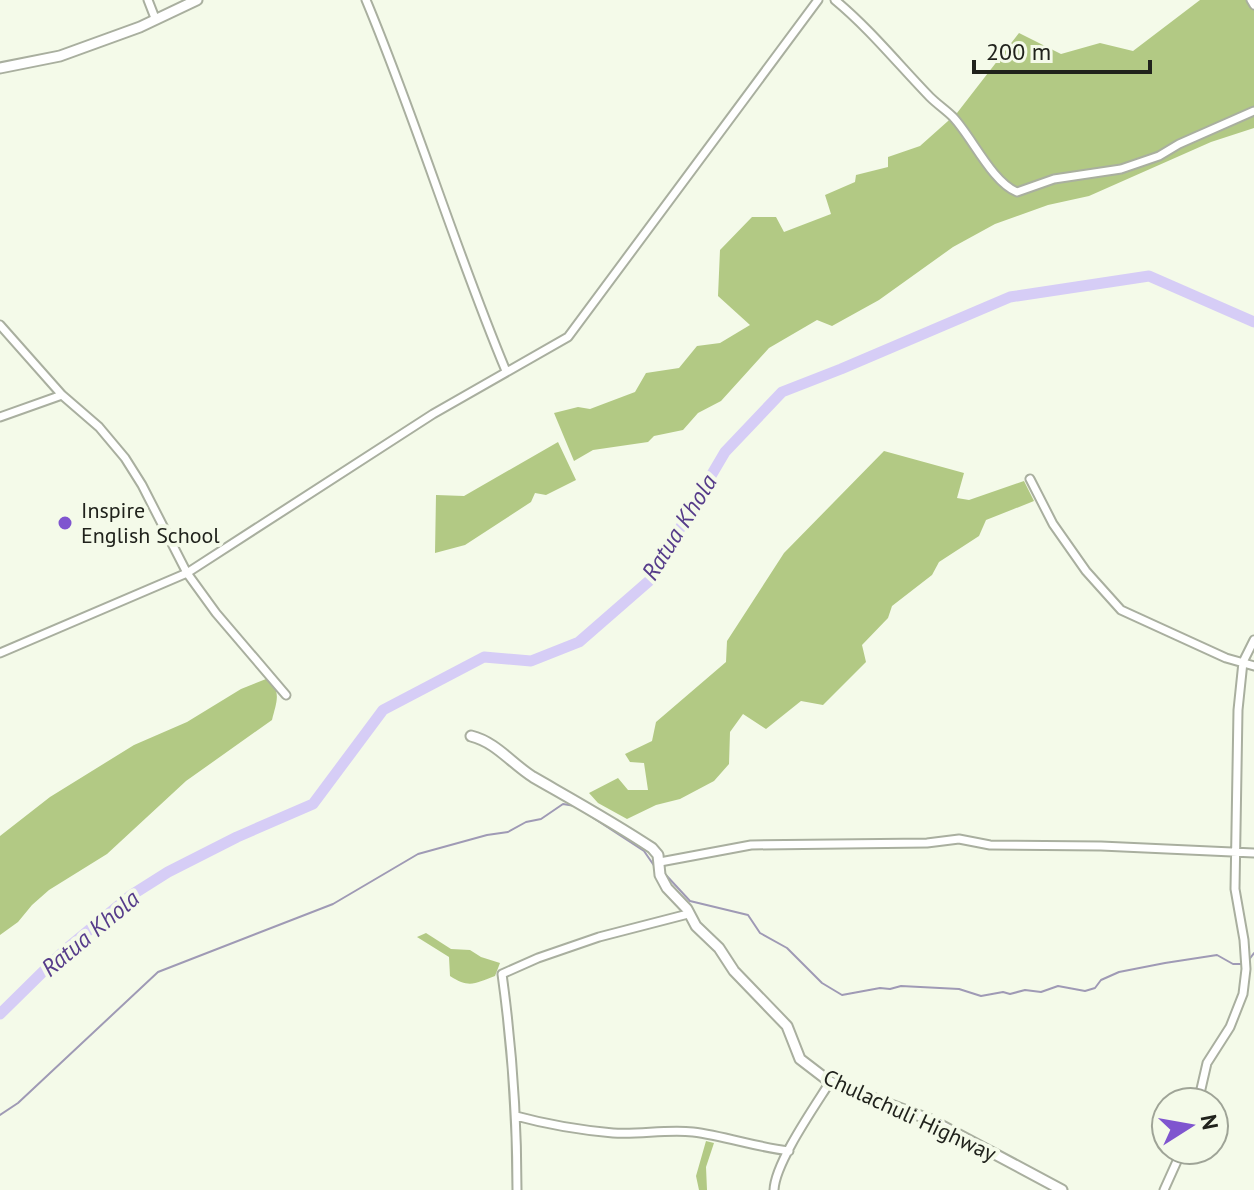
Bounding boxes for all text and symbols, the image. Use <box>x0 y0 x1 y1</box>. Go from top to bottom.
scale bar <box>974 24 1150 74</box>
text: 200 m <box>986 36 1051 67</box>
water label: Ratua Khola <box>634 468 724 586</box>
place label: Inspire English School <box>81 496 220 549</box>
marker: Inspire English School <box>56 514 74 532</box>
water label: Ratua Khola <box>35 883 146 983</box>
street label: Chulachuli Highway <box>819 1063 1002 1168</box>
north arrow <box>1150 1086 1230 1166</box>
text: N <box>1195 1112 1225 1132</box>

